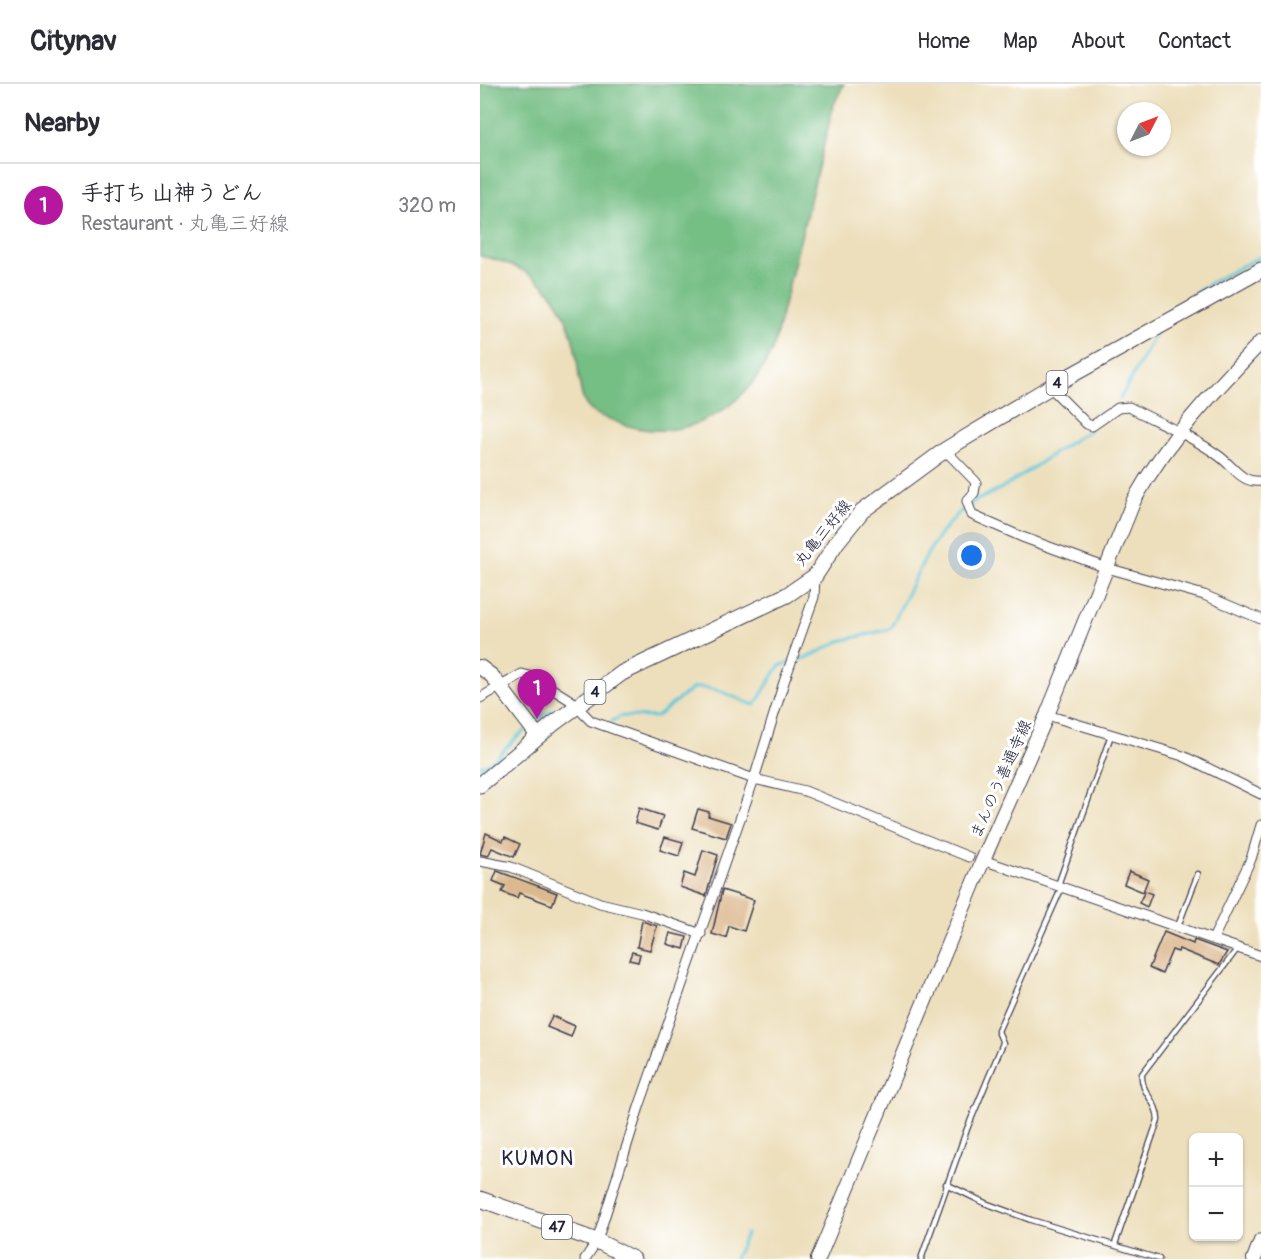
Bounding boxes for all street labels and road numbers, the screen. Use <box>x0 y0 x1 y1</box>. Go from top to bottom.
road number: 4 <box>1046 371 1068 395</box>
street label: 丸亀三好線 <box>790 496 856 570</box>
road number: 4 <box>584 680 606 704</box>
street label: まんのう善通寺線 <box>966 716 1036 842</box>
road number: 47 <box>542 1215 572 1239</box>

